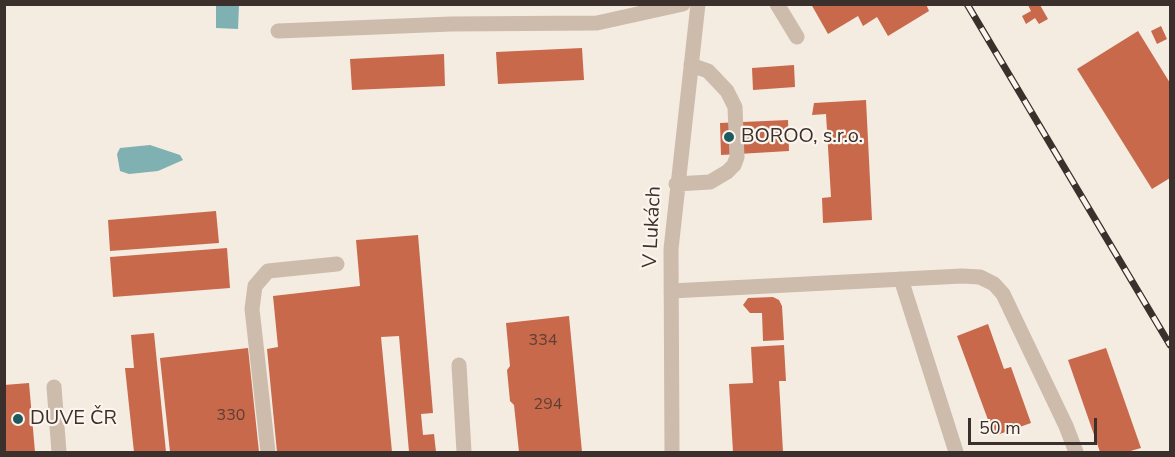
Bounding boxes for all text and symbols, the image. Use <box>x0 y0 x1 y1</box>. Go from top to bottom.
place label: BOROO, s.r.o. <box>741 125 863 149</box>
marker: BOROO, s.r.o. <box>722 130 736 144</box>
street label: V Lukách <box>639 185 667 269</box>
house number: 334 <box>529 331 557 351</box>
house number: 294 <box>534 395 562 415</box>
house number: 330 <box>217 406 245 426</box>
scale bar <box>971 406 1100 444</box>
place label: DUVE ČR <box>30 407 117 431</box>
marker: DUVE ČR <box>11 412 25 426</box>
text: 50 m <box>979 416 1021 440</box>

